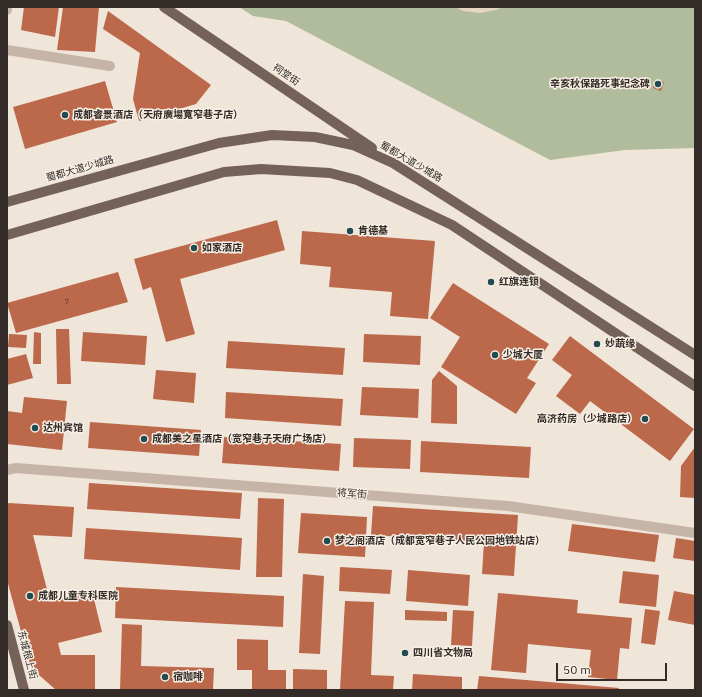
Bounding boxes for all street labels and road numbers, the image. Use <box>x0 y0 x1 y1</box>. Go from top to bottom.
street label: 祠堂街 <box>270 62 302 88</box>
street label: 蜀都大道少城路 <box>378 139 444 185</box>
street label: 蜀都大道少城路 <box>45 154 115 184</box>
street label: 将军街 <box>337 487 367 501</box>
street label: 东城根上街 <box>15 629 39 681</box>

